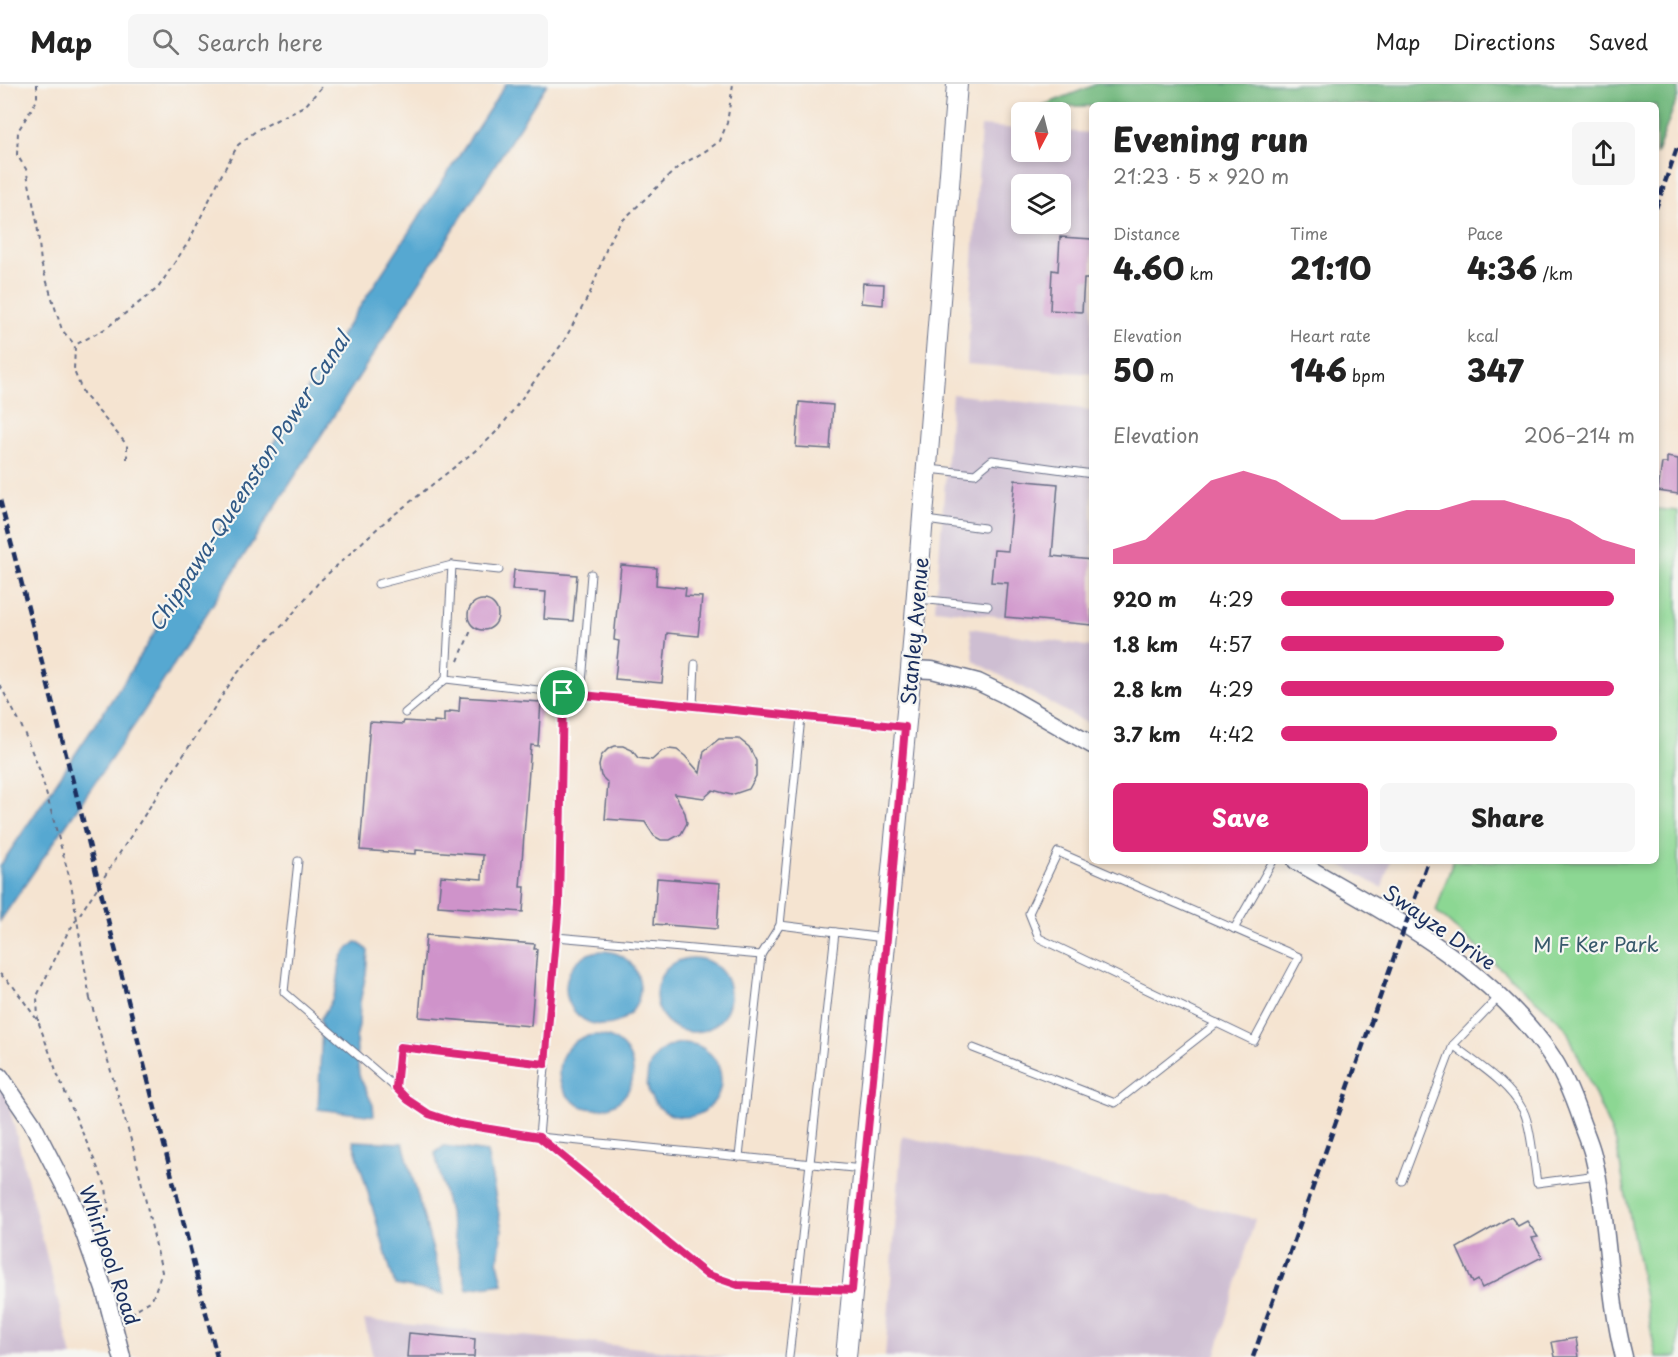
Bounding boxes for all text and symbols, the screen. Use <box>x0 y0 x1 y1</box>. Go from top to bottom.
search box <box>128 14 548 68</box>
text: Map <box>30 20 92 63</box>
icon: search <box>149 25 182 58</box>
text: Search here <box>197 25 323 58</box>
text: Map <box>1375 25 1420 57</box>
text: Directions <box>1453 25 1555 57</box>
text: Saved <box>1588 25 1648 57</box>
north arrow <box>1011 102 1071 162</box>
map controls <box>1011 102 1071 234</box>
text: Evening run <box>1113 113 1308 163</box>
button: share <box>1572 122 1635 185</box>
text: 21:23 · 5 × 920 m <box>1113 161 1289 191</box>
button: layers <box>1011 174 1071 234</box>
text: Distance <box>1113 221 1180 245</box>
text: Time <box>1290 221 1328 245</box>
text: Pace <box>1467 221 1503 245</box>
text: 4.60 <box>1113 245 1184 290</box>
text: 21:10 <box>1290 245 1371 290</box>
text: 4:36 <box>1467 245 1537 290</box>
text: km <box>1184 261 1214 285</box>
text: /km <box>1537 261 1573 285</box>
water label: Chippawa-Queenston Power Canal <box>139 322 359 637</box>
text: Elevation <box>1113 323 1182 347</box>
text: Heart rate <box>1290 323 1371 347</box>
text: kcal <box>1467 323 1499 347</box>
text: 50 <box>1113 347 1154 392</box>
text: 146 <box>1290 347 1347 392</box>
text: 347 <box>1467 347 1524 392</box>
text: m <box>1154 363 1174 387</box>
text: bpm <box>1347 363 1385 387</box>
text: Elevation <box>1113 420 1199 450</box>
text: 206–214 m <box>1524 420 1635 450</box>
street label: Stanley Avenue <box>893 556 935 706</box>
text: 920 m <box>1113 584 1177 614</box>
text: 4:29 <box>1209 584 1253 614</box>
text: 1.8 km <box>1113 629 1178 659</box>
text: 4:57 <box>1209 629 1252 659</box>
pin <box>537 667 588 718</box>
text: 2.8 km <box>1113 674 1182 704</box>
text: 4:29 <box>1209 674 1253 704</box>
icon: arrive <box>546 676 579 709</box>
text: 3.7 km <box>1113 719 1181 749</box>
text: 4:42 <box>1209 719 1254 749</box>
button: Save <box>1113 783 1368 852</box>
button: Share <box>1380 783 1635 852</box>
street label: Swayze Drive <box>1377 877 1503 977</box>
park label: M F Ker Park <box>1533 929 1659 959</box>
street label: Whirlpool Road <box>72 1181 148 1329</box>

